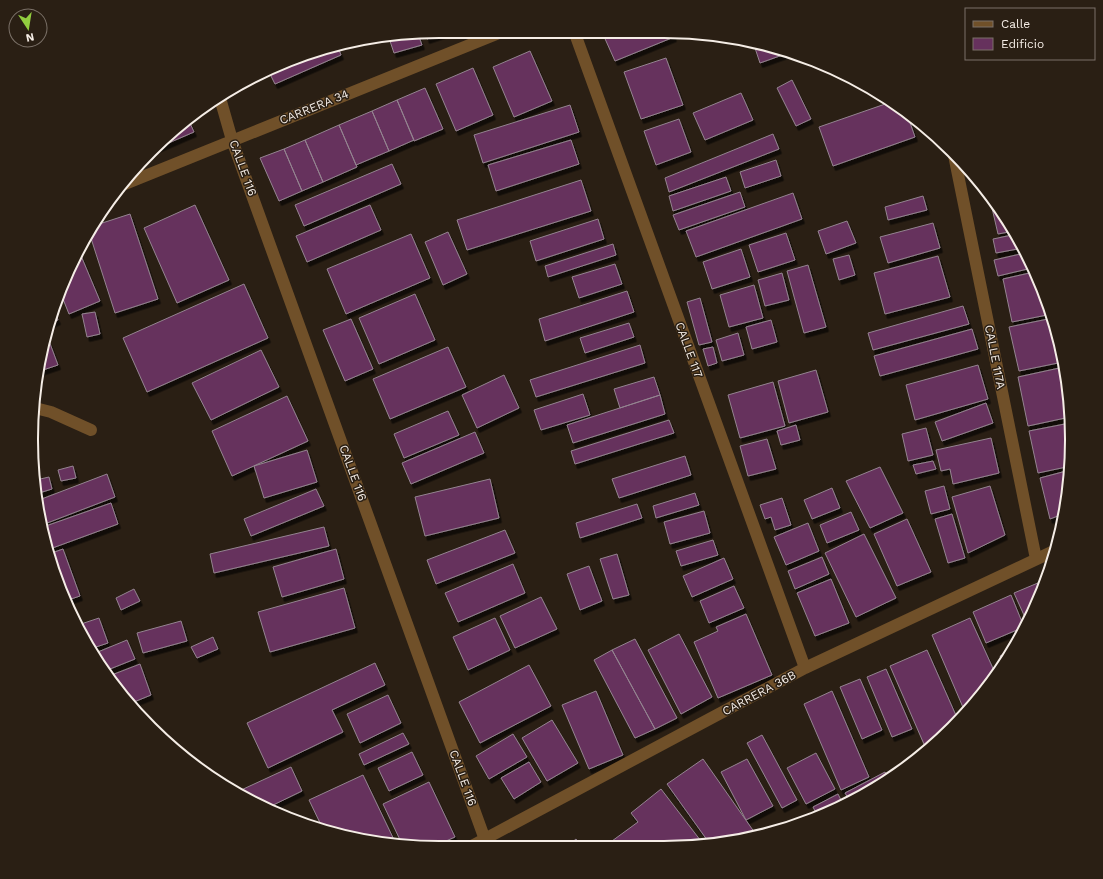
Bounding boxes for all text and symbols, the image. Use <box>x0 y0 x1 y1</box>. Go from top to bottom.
north arrow <box>8 8 48 48</box>
legend <box>965 8 1095 60</box>
text: Calle <box>1001 17 1030 31</box>
text: N <box>25 30 35 44</box>
text: Edificio <box>1001 37 1044 51</box>
street label: CARRERA 34 <box>277 87 351 127</box>
street label: CALLE 116 <box>226 138 260 198</box>
street label: CALLE 117 <box>672 320 706 380</box>
street label: CALLE 117A <box>982 324 1008 390</box>
street label: CALLE 116 <box>336 443 370 503</box>
street label: CARRERA 36B <box>720 668 798 718</box>
street label: CALLE 116 <box>446 748 480 808</box>

